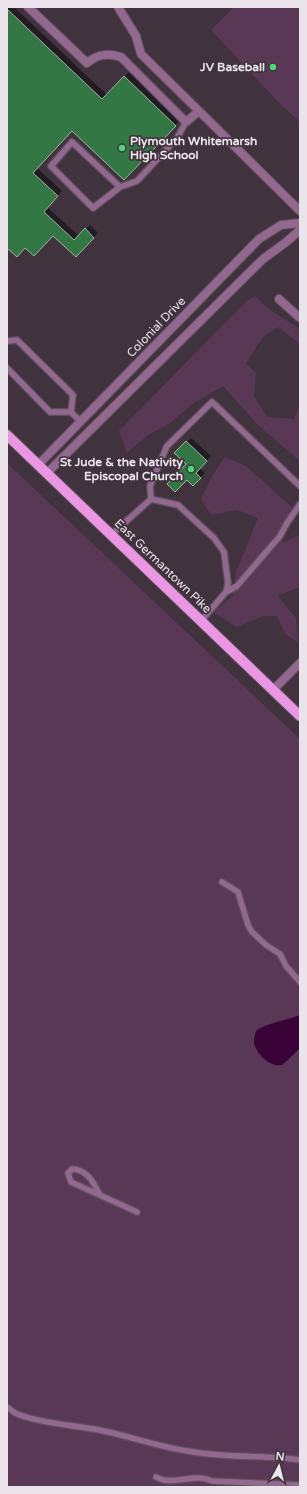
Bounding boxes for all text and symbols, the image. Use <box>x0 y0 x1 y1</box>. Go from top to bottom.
place label: JV Baseball <box>199 60 265 74</box>
marker: JV Baseball <box>268 62 278 72</box>
place label: Plymouth Whitemarsh High School <box>130 134 257 163</box>
marker: Plymouth Whitemarsh High School <box>117 143 127 153</box>
street label: Colonial Drive <box>124 294 188 360</box>
place label: St Jude & the Nativity Episcopal Church <box>60 455 184 484</box>
marker: St Jude & the Nativity Episcopal Church <box>186 464 196 474</box>
street label: East Germantown Pike <box>112 516 214 616</box>
north arrow <box>259 1446 299 1486</box>
text: N <box>275 1450 285 1464</box>

